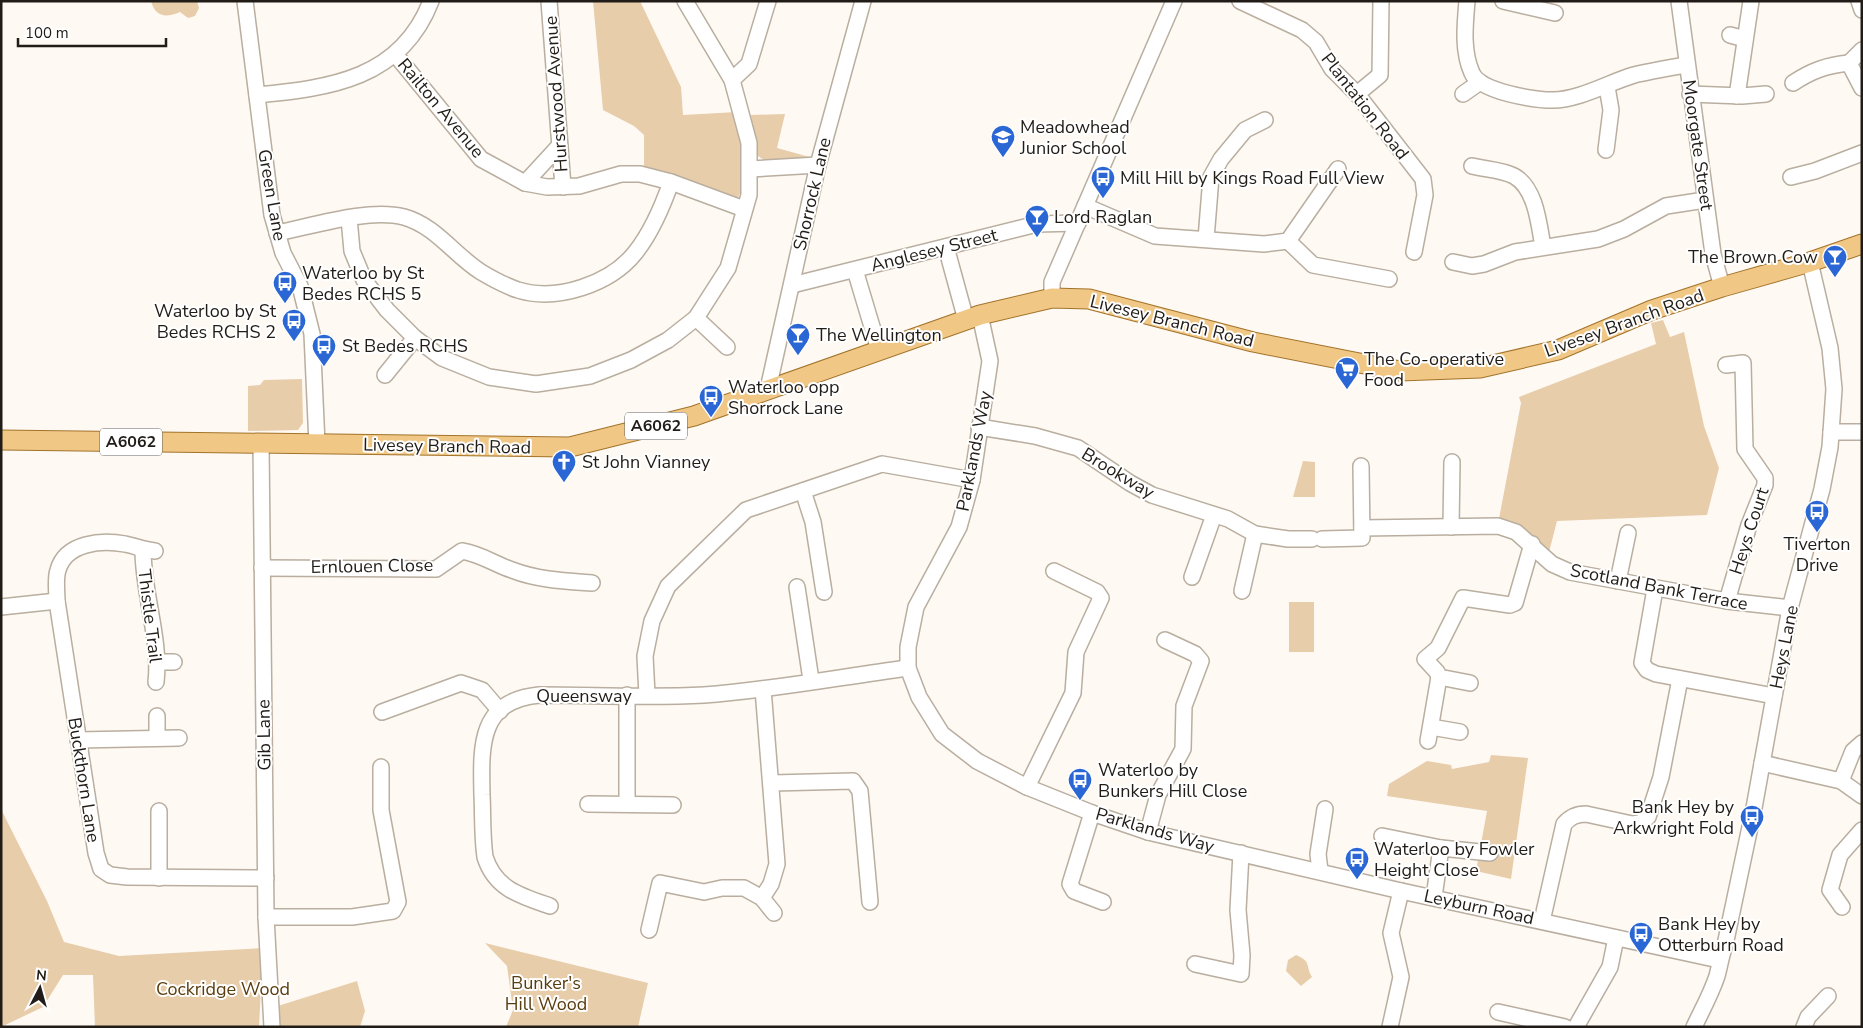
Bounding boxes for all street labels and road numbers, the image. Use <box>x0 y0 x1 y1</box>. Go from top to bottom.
street label: Hurstwood Avenue <box>539 15 573 173</box>
street label: Plantation Road <box>1316 48 1414 164</box>
street label: Railton Avenue <box>392 53 490 163</box>
street label: Moorgate Street <box>1677 78 1719 212</box>
street label: Shorrock Lane <box>787 135 837 253</box>
street label: Green Lane <box>252 147 292 243</box>
street label: Anglesey Street <box>868 222 1001 277</box>
street label: Livesey Branch Road <box>1541 283 1707 363</box>
street label: Livesey Branch Road <box>1088 289 1256 353</box>
street label: Parklands Way <box>951 388 998 513</box>
road number: A6062 <box>625 412 687 440</box>
road number: A6062 <box>100 428 162 456</box>
street label: Livesey Branch Road <box>363 433 531 459</box>
street label: Brookway <box>1077 442 1159 504</box>
street label: Heys Court <box>1724 484 1775 578</box>
street label: Ernlouen Close <box>311 553 433 579</box>
street label: Scotland Bank Terrace <box>1568 558 1750 616</box>
street label: Thistle Trail <box>132 568 168 665</box>
street label: Heys Lane <box>1764 603 1804 691</box>
street label: Queensway <box>536 684 632 708</box>
street label: Gib Lane <box>251 699 277 771</box>
street label: Buckthorn Lane <box>62 716 106 844</box>
street label: Parklands Way <box>1093 802 1218 859</box>
street label: Leyburn Road <box>1422 884 1536 930</box>

